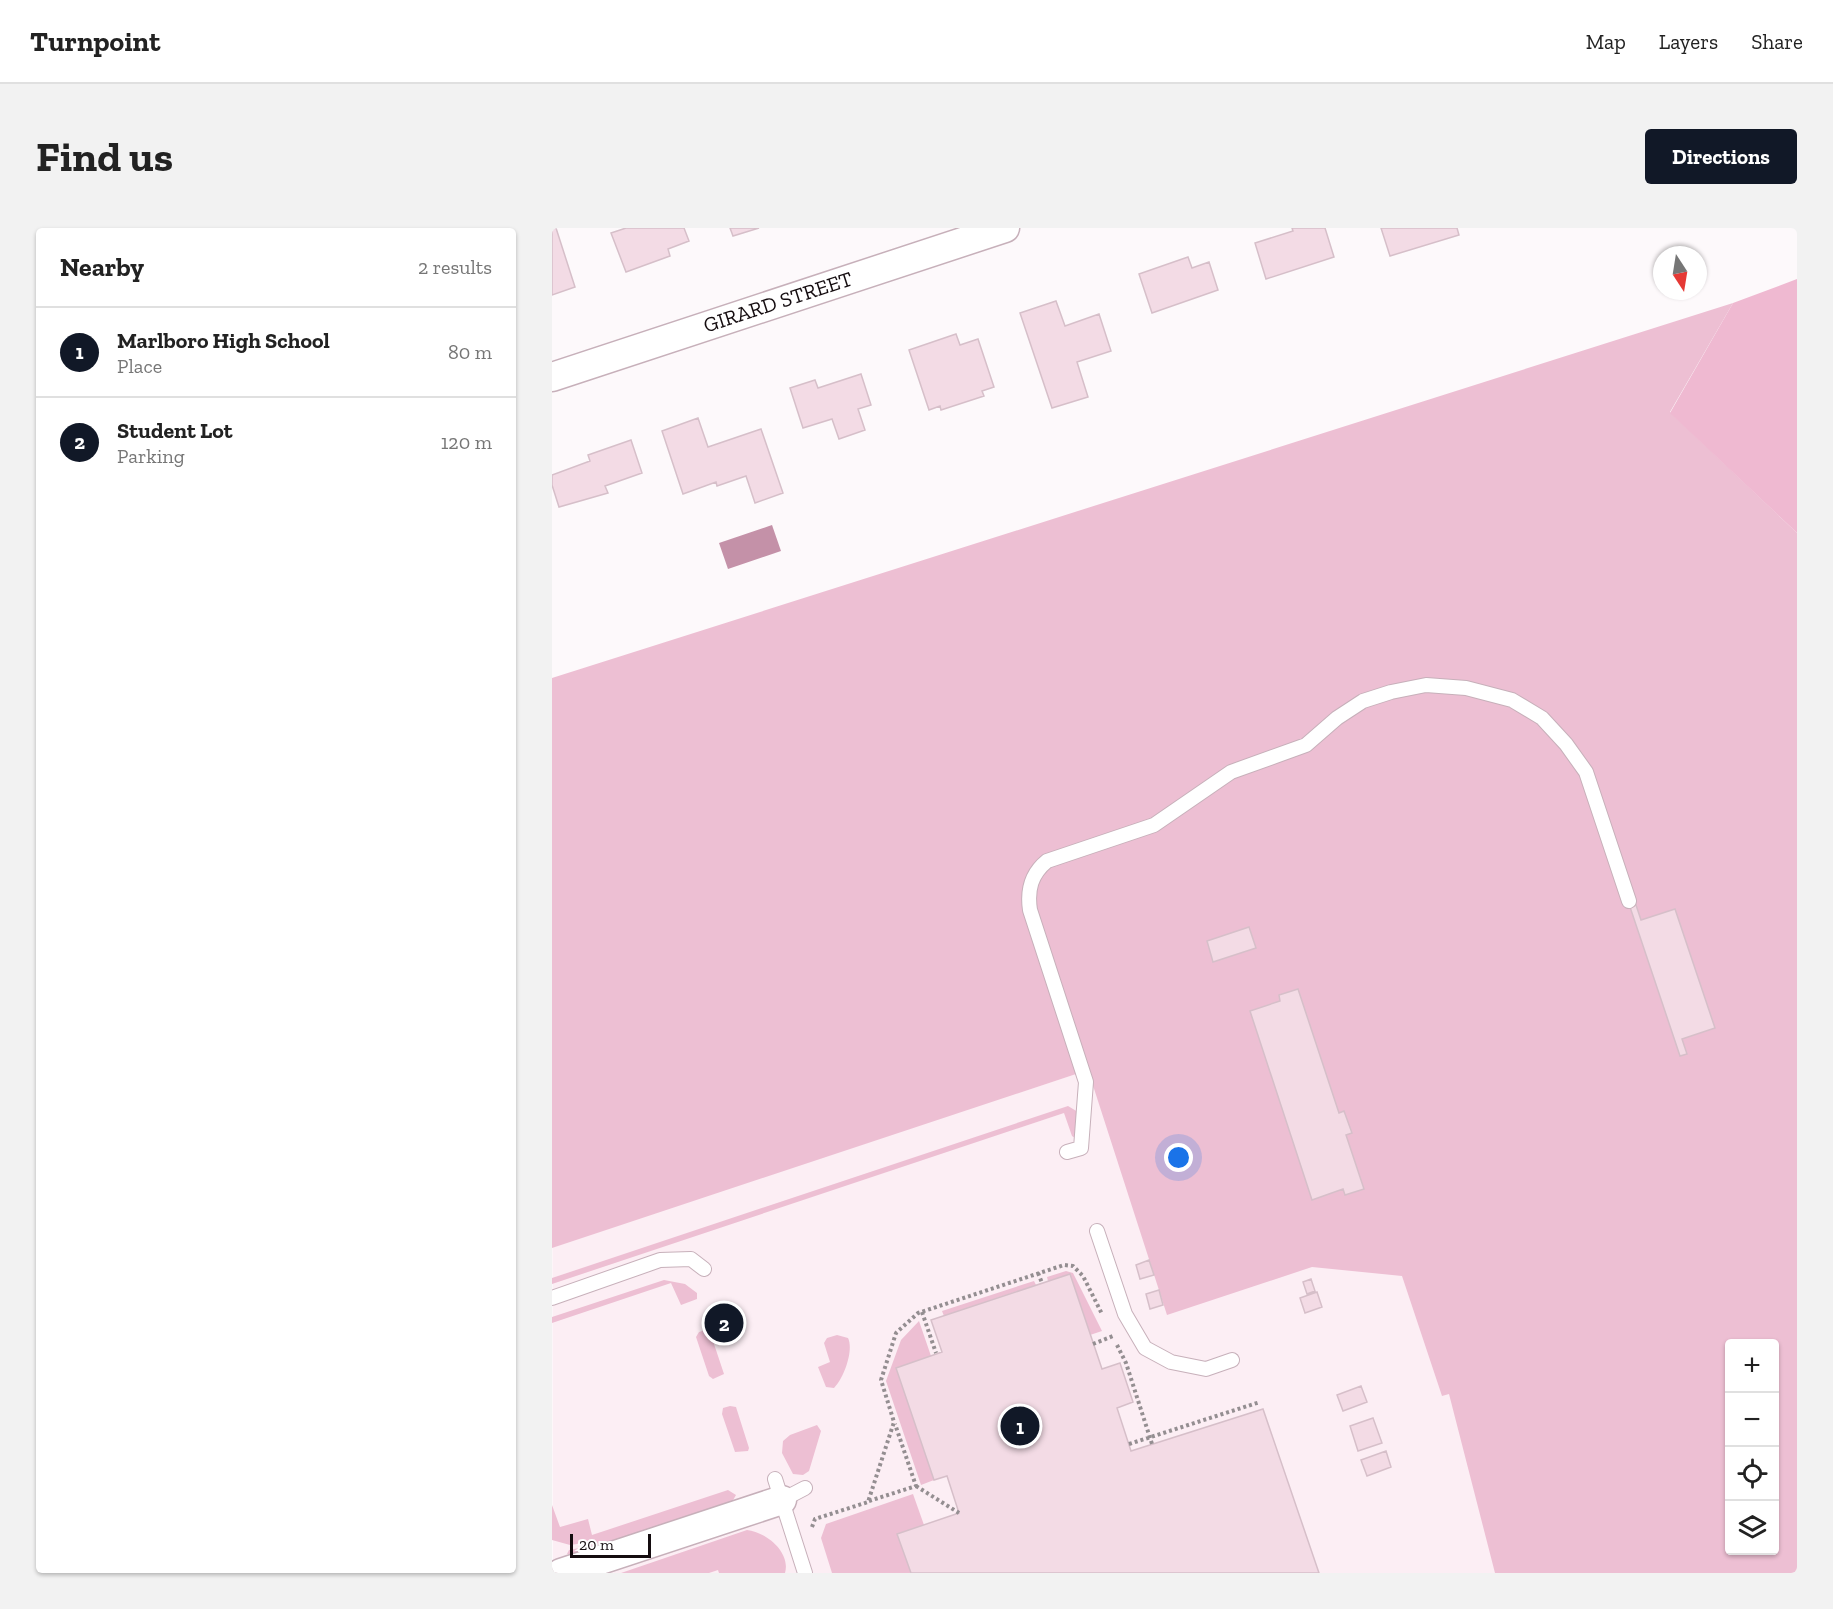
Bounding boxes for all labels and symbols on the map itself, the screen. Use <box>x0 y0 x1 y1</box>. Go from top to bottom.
north arrow <box>1653 246 1707 300</box>
street label: GIRARD STREET <box>700 266 856 337</box>
your location <box>1164 1143 1193 1172</box>
pin: 2 <box>704 1300 744 1346</box>
pin: 1 <box>1000 1404 1040 1448</box>
scale bar <box>570 1531 651 1558</box>

